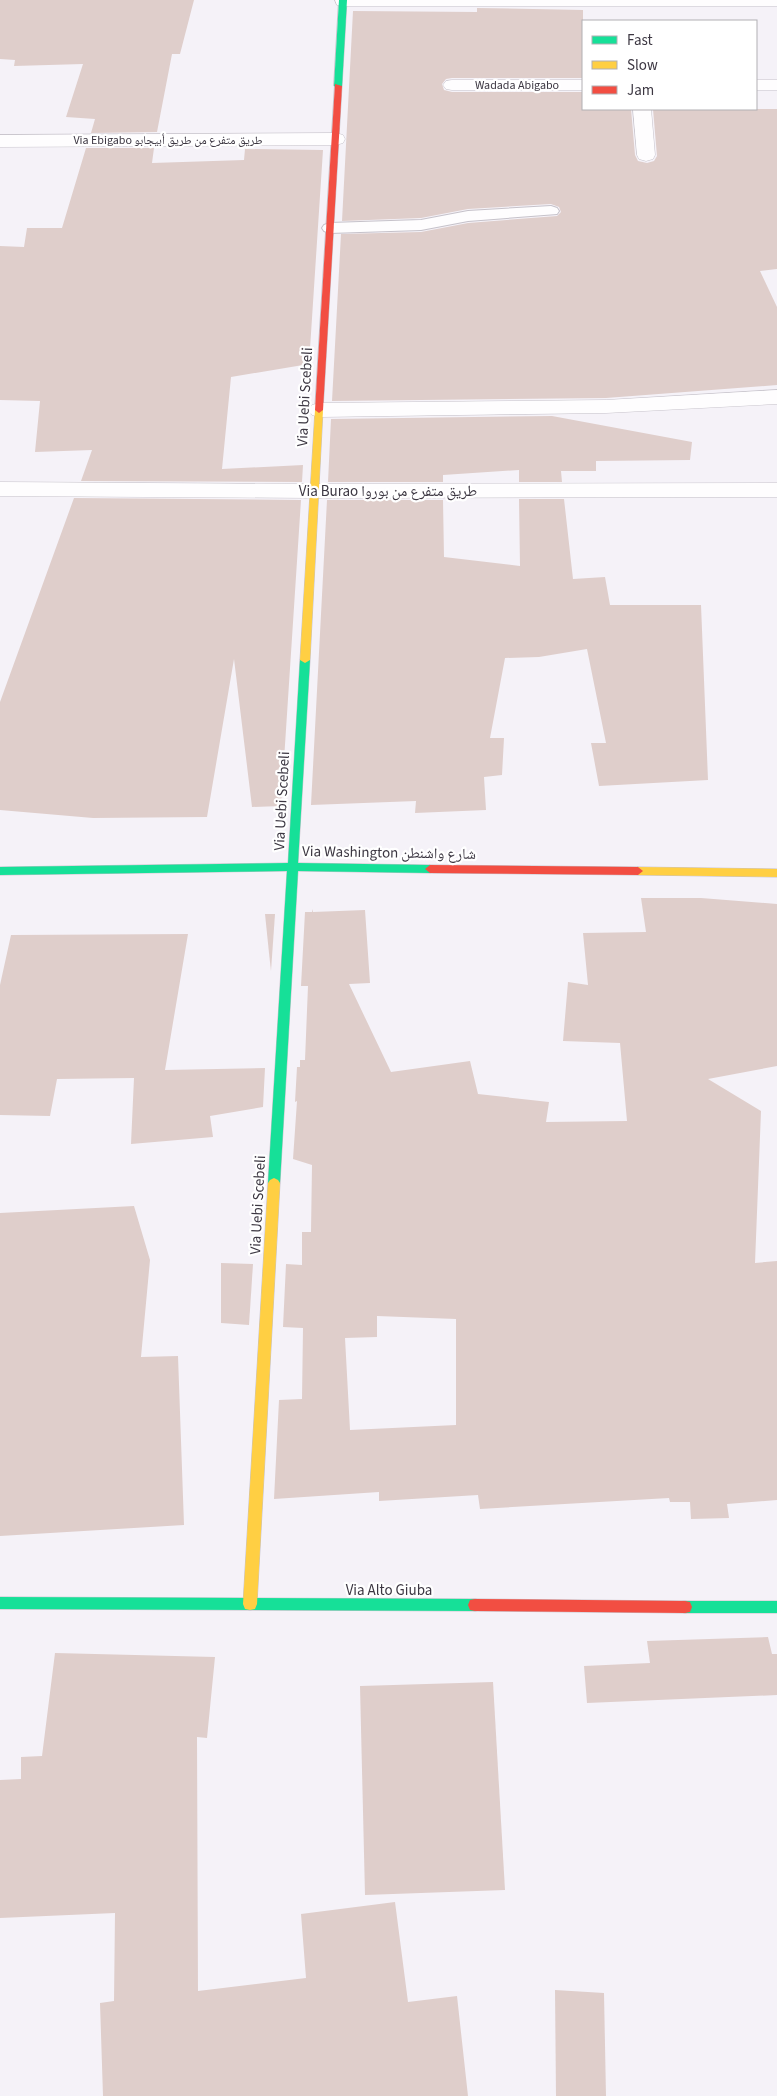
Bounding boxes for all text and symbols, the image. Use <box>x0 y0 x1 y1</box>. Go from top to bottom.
legend <box>582 20 757 110</box>
text: Fast <box>627 30 653 51</box>
text: Slow <box>627 55 658 76</box>
street label: Wadada Abigabo <box>475 77 559 94</box>
text: Jam <box>627 80 654 101</box>
street label: Via Ebigabo طريق متفرع من طريق أبيجابو <box>73 132 263 149</box>
street label: Via Uebi Scebeli <box>292 347 318 447</box>
street label: Via Burao طريق متفرع من بوروا <box>299 481 477 502</box>
street label: Via Uebi Scebeli <box>269 751 295 851</box>
street label: Via Washington شارع واشنطن <box>302 841 476 865</box>
street label: Via Uebi Scebeli <box>245 1155 271 1255</box>
street label: Via Alto Giuba <box>346 1580 432 1601</box>

